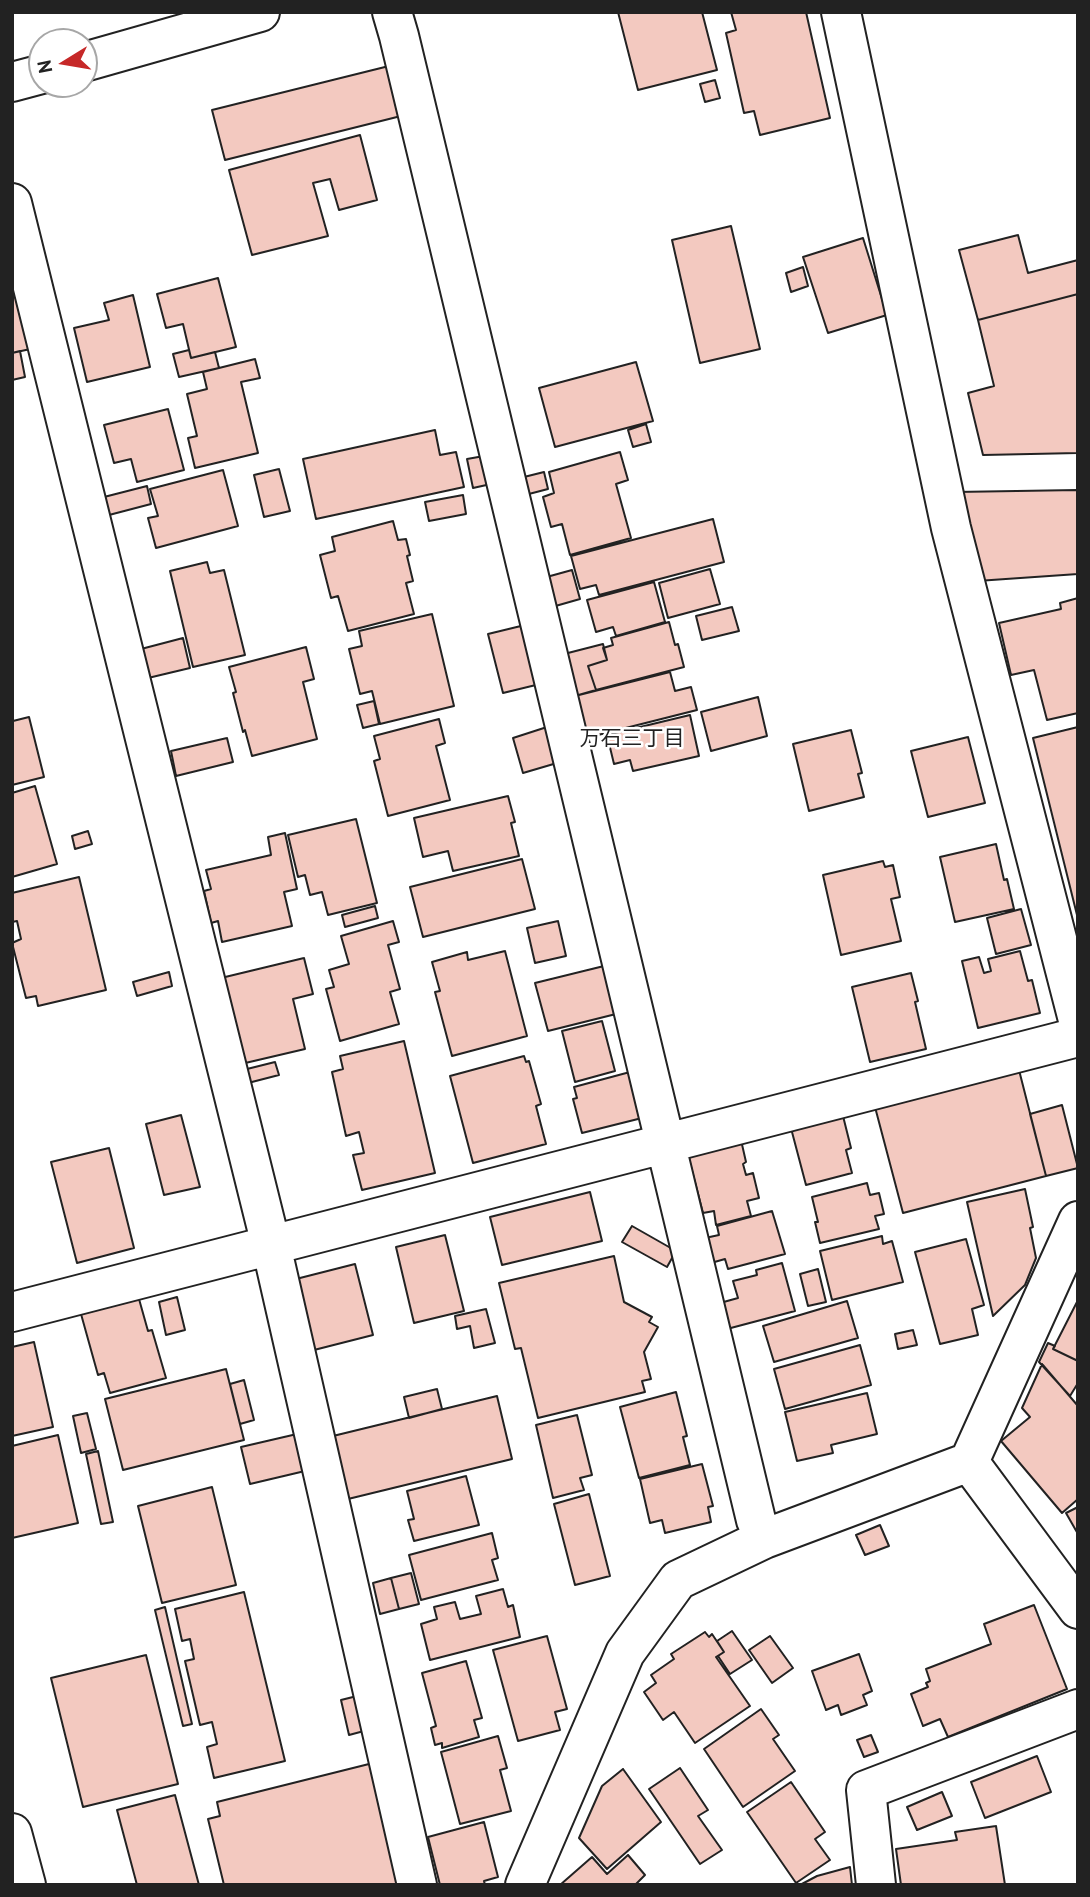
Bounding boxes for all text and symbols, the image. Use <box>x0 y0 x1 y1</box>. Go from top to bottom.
north arrow <box>28 28 98 98</box>
text: N <box>31 58 57 75</box>
district label: 万石三丁目 <box>580 726 684 752</box>

